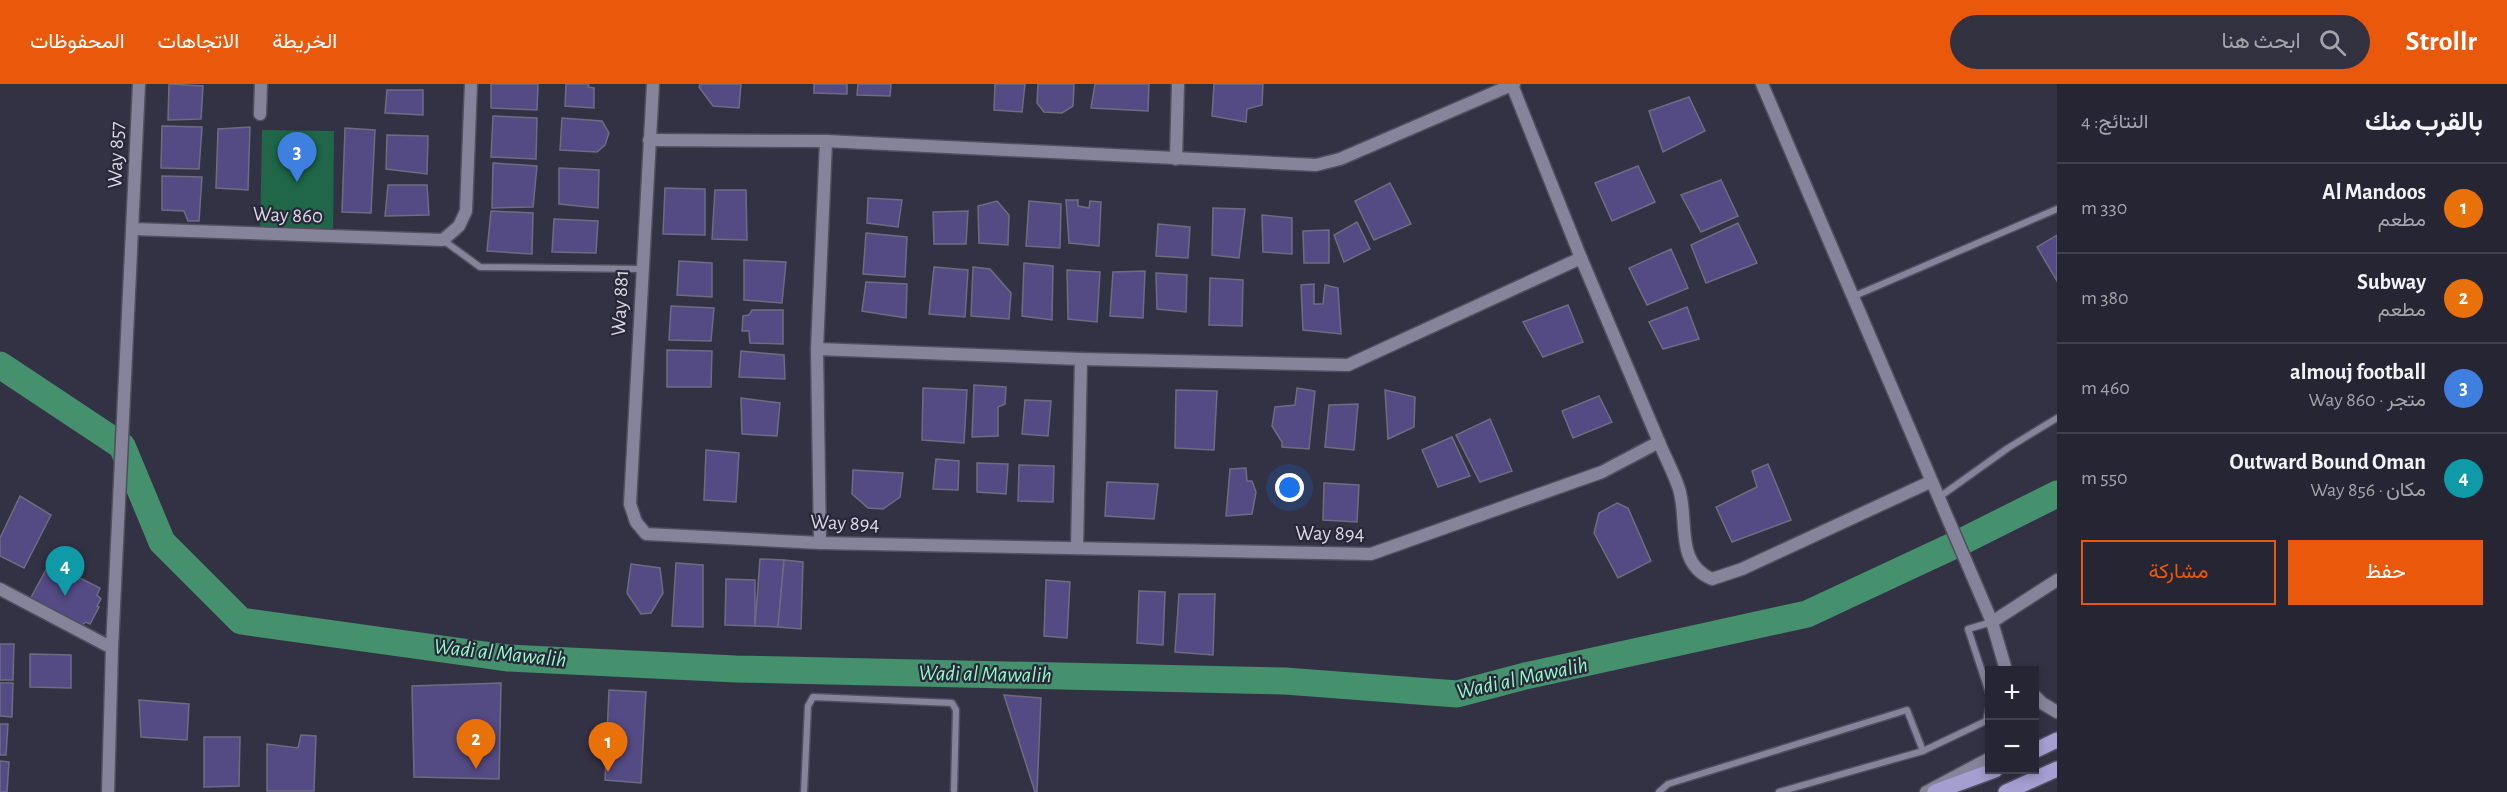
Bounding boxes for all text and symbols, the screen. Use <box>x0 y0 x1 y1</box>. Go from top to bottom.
search box <box>1950 15 2370 69</box>
icon: search <box>2316 26 2349 59</box>
text: Strollr <box>2406 28 2477 56</box>
text: ابحث هنا <box>2221 30 2301 52</box>
text: المحفوظات <box>30 31 125 52</box>
text: الاتجاهات <box>158 31 239 52</box>
text: الخريطة <box>272 31 337 52</box>
text: بالقرب منك <box>2365 109 2483 135</box>
text: النتائج: 4 <box>2081 112 2148 132</box>
street label: Way 857 <box>104 121 128 189</box>
pin: 3 <box>278 132 316 182</box>
text: Al Mandoos <box>2322 181 2426 203</box>
text: 330 m <box>2081 198 2127 218</box>
text: 1 <box>2460 198 2467 218</box>
street label: Way 860 <box>252 203 324 227</box>
text: مطعم <box>2378 210 2426 230</box>
street label: Way 881 <box>608 269 632 337</box>
text: Subway <box>2357 271 2426 293</box>
text: 380 m <box>2081 288 2129 308</box>
text: 2 <box>2459 288 2468 308</box>
text: مطعم <box>2378 300 2426 320</box>
text: almouj football <box>2290 361 2426 383</box>
text: 460 m <box>2081 378 2130 398</box>
text: 3 <box>2459 378 2468 398</box>
text: متجر · Way 860 <box>2309 390 2426 410</box>
text: Outward Bound Oman <box>2230 451 2426 473</box>
text: 550 m <box>2081 468 2128 488</box>
text: 4 <box>2458 468 2469 488</box>
your location <box>1275 473 1304 502</box>
text: مكان · Way 856 <box>2310 480 2426 500</box>
street label: Way 894 <box>810 511 880 535</box>
street label: Way 894 <box>1295 523 1365 544</box>
button: مشاركة <box>2081 540 2276 605</box>
button: حفظ <box>2288 540 2483 605</box>
pin: 4 <box>46 546 84 596</box>
water label: Wadi al Mawalih <box>432 635 568 671</box>
water label: Wadi al Mawalih <box>1454 653 1590 703</box>
water label: Wadi al Mawalih <box>918 662 1052 686</box>
map controls <box>1985 666 2039 774</box>
button: + <box>1985 666 2039 720</box>
pin: 2 <box>456 720 496 769</box>
button: − <box>1985 720 2039 774</box>
pin: 1 <box>588 722 628 772</box>

